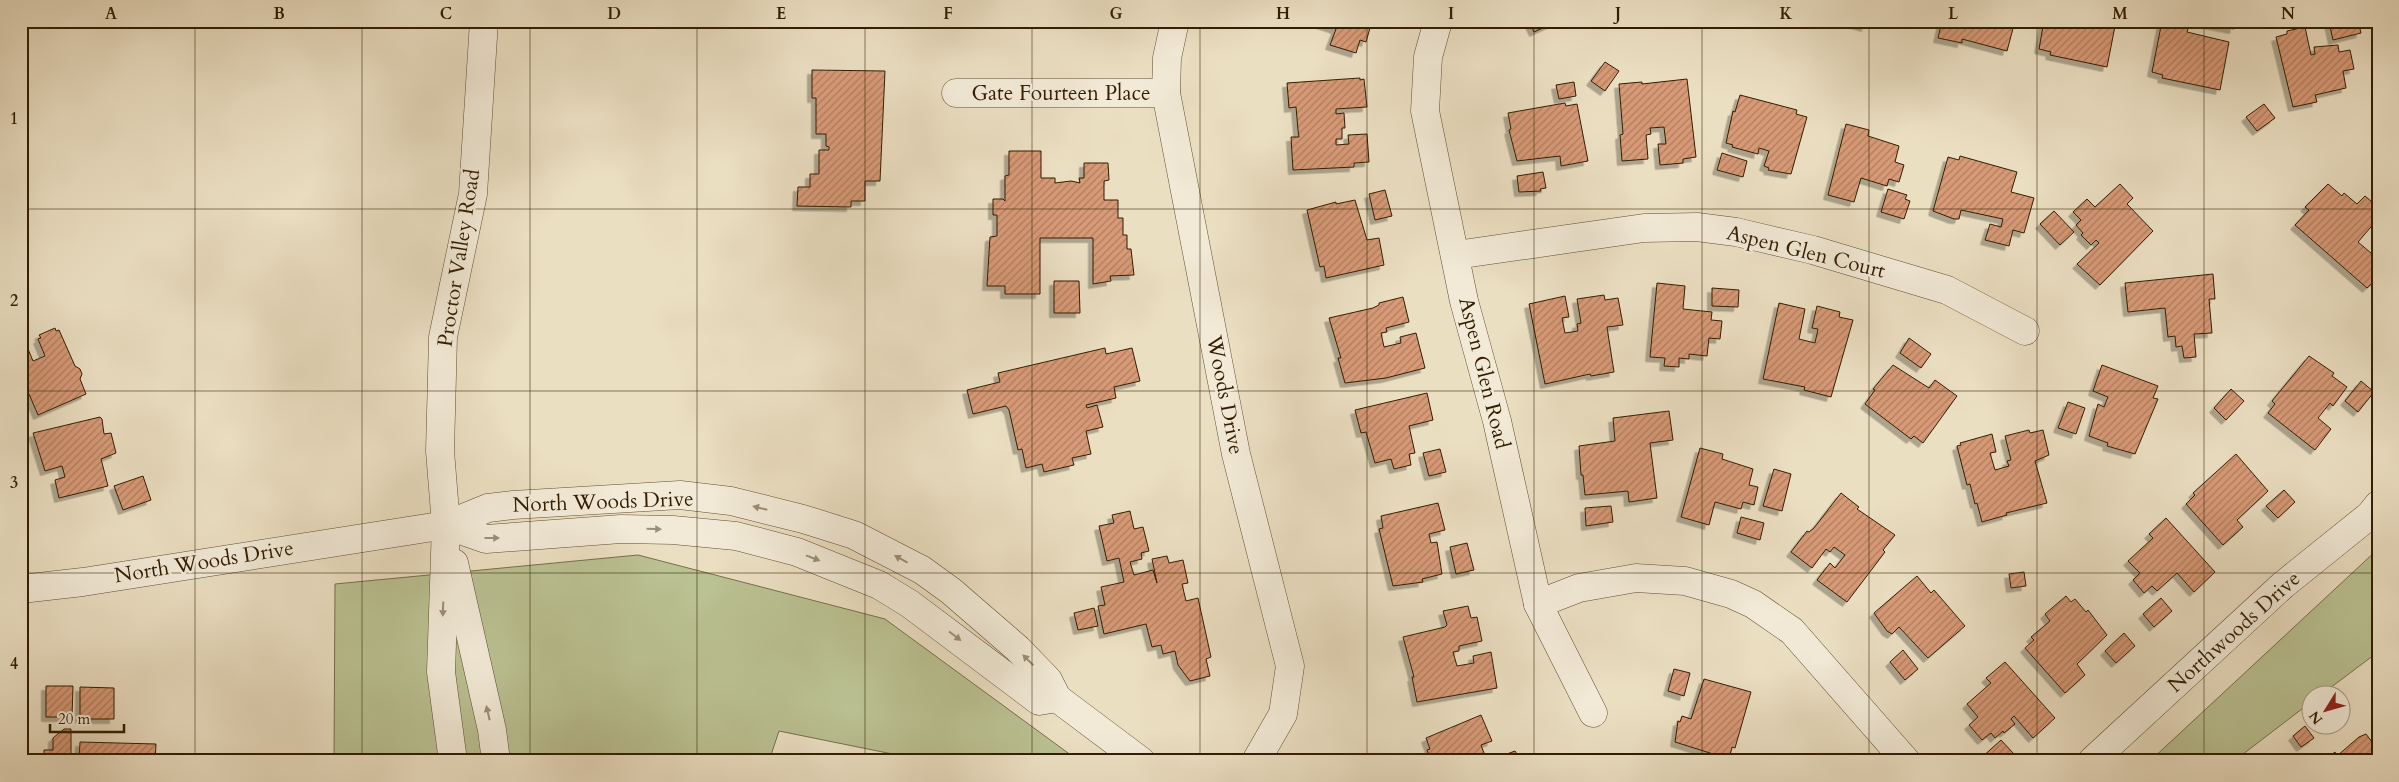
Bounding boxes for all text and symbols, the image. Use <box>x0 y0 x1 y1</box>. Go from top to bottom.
text: A <box>105 3 117 25</box>
text: B <box>273 3 285 25</box>
text: C <box>440 3 452 25</box>
text: D <box>607 3 621 25</box>
text: E <box>776 3 786 25</box>
text: F <box>943 3 953 25</box>
text: G <box>1109 3 1123 25</box>
text: H <box>1276 3 1290 25</box>
text: I <box>1448 3 1454 25</box>
text: J <box>1613 3 1621 25</box>
text: K <box>1780 3 1793 25</box>
text: L <box>1948 3 1959 25</box>
text: M <box>2112 3 2128 25</box>
text: N <box>2281 3 2295 25</box>
street label: Gate Fourteen Place <box>971 79 1151 108</box>
text: 1 <box>10 108 18 130</box>
street label: Proctor Valley Road <box>431 167 487 349</box>
street label: Aspen Glen Court <box>1724 218 1889 286</box>
text: 2 <box>10 290 18 312</box>
street label: Aspen Glen Road <box>1451 294 1517 452</box>
street label: Woods Drive <box>1199 332 1251 457</box>
text: 3 <box>10 472 18 494</box>
street label: North Woods Drive <box>512 484 694 520</box>
one-way arrow <box>753 504 768 512</box>
one-way arrow <box>646 525 662 533</box>
street label: North Woods Drive <box>112 534 296 590</box>
one-way arrow <box>484 534 500 542</box>
one-way arrow <box>806 554 821 562</box>
one-way arrow <box>895 555 908 564</box>
street label: Northwoods Drive <box>2161 565 2307 699</box>
one-way arrow <box>439 601 447 617</box>
one-way arrow <box>948 630 961 641</box>
text: 4 <box>10 653 18 675</box>
one-way arrow <box>1022 654 1034 666</box>
north arrow <box>2302 684 2352 734</box>
scale bar <box>50 702 124 734</box>
one-way arrow <box>484 705 492 720</box>
text: N <box>2305 707 2327 728</box>
text: 20 m <box>58 709 90 729</box>

